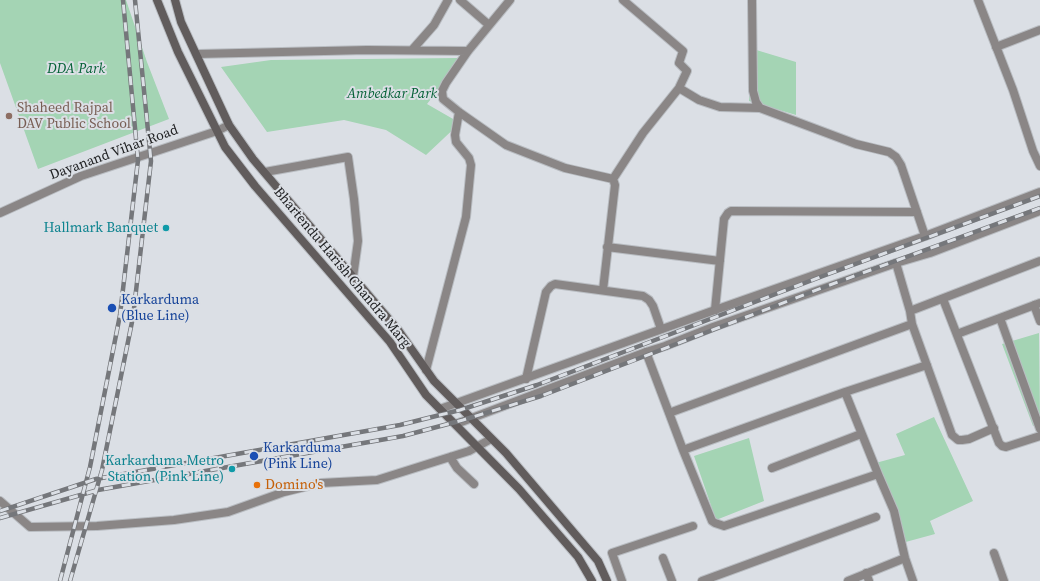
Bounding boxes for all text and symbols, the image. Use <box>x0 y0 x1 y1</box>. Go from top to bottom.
park label: DDA Park <box>47 61 105 77</box>
park label: Ambedkar Park <box>347 86 437 102</box>
place label: Shaheed Rajpal DAV Public School <box>17 100 131 132</box>
marker: Shaheed Rajpal DAV Public School <box>4 111 14 121</box>
street label: Dayanand Vihar Road <box>47 122 181 184</box>
street label: Bhartendu Harish Chandra Marg <box>270 184 414 352</box>
place label: Hallmark Banquet <box>44 220 158 236</box>
marker: Hallmark Banquet <box>161 223 171 233</box>
place label: Karkarduma (Blue Line) <box>121 292 199 324</box>
marker: Karkarduma (Blue Line) <box>106 302 118 314</box>
place label: Karkarduma (Pink Line) <box>263 440 341 472</box>
marker: Karkarduma (Pink Line) <box>248 450 260 462</box>
place label: Karkarduma Metro Station (Pink Line) <box>105 453 224 486</box>
marker: Karkarduma Metro Station (Pink Line) <box>227 464 237 474</box>
place label: Domino's <box>265 477 323 493</box>
marker: Domino's <box>252 480 262 490</box>

